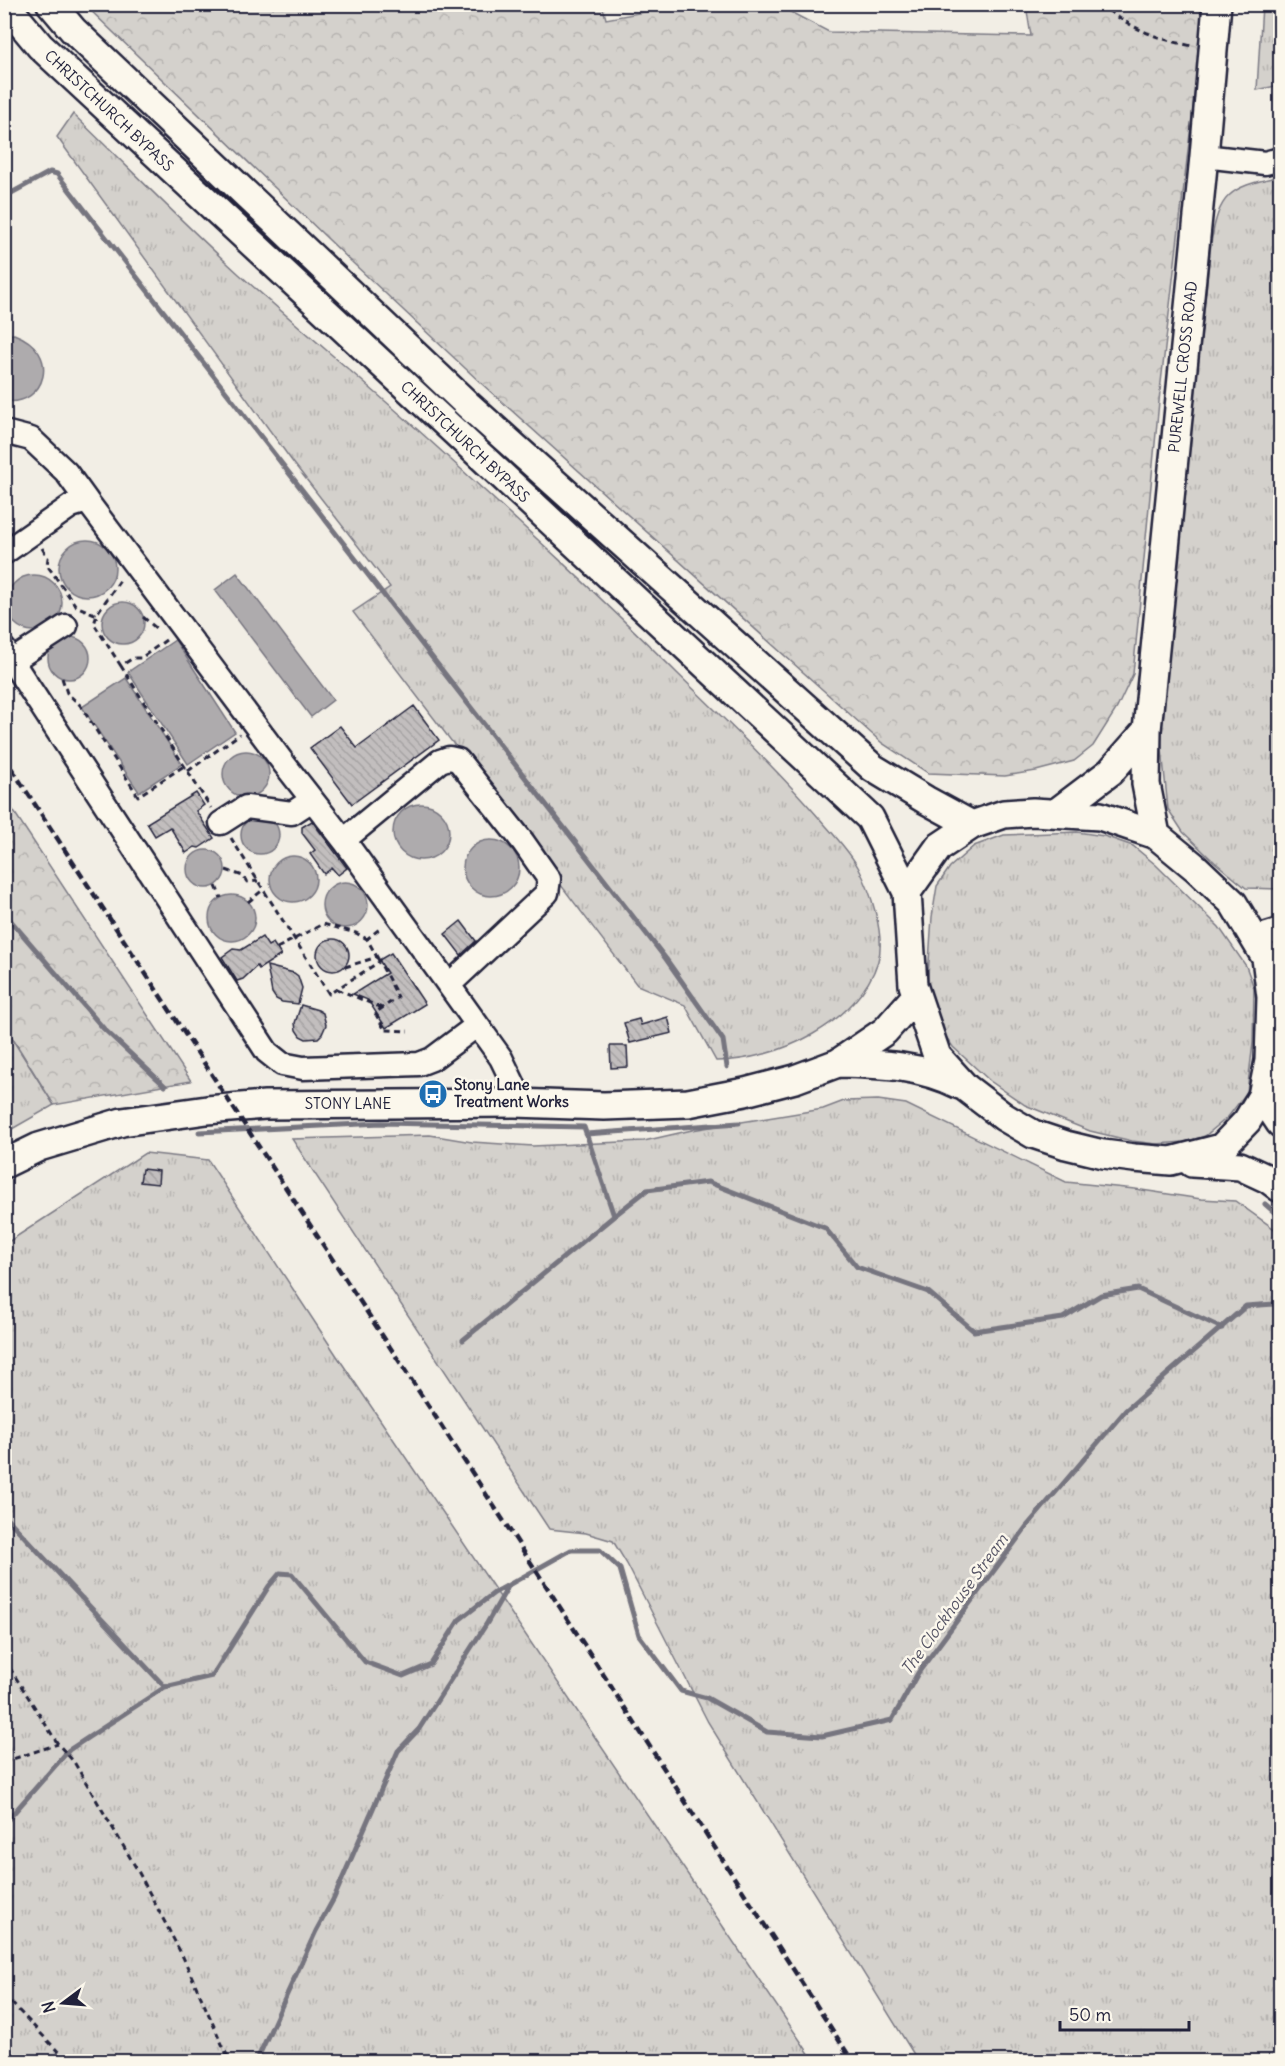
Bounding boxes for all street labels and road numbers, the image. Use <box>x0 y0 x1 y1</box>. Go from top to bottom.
street label: CHRISTCHURCH BYPASS <box>41 46 178 175</box>
street label: PUREWELL CROSS ROAD <box>1164 280 1201 454</box>
street label: CHRISTCHURCH BYPASS <box>397 377 534 506</box>
street label: STONY LANE <box>305 1094 391 1113</box>

